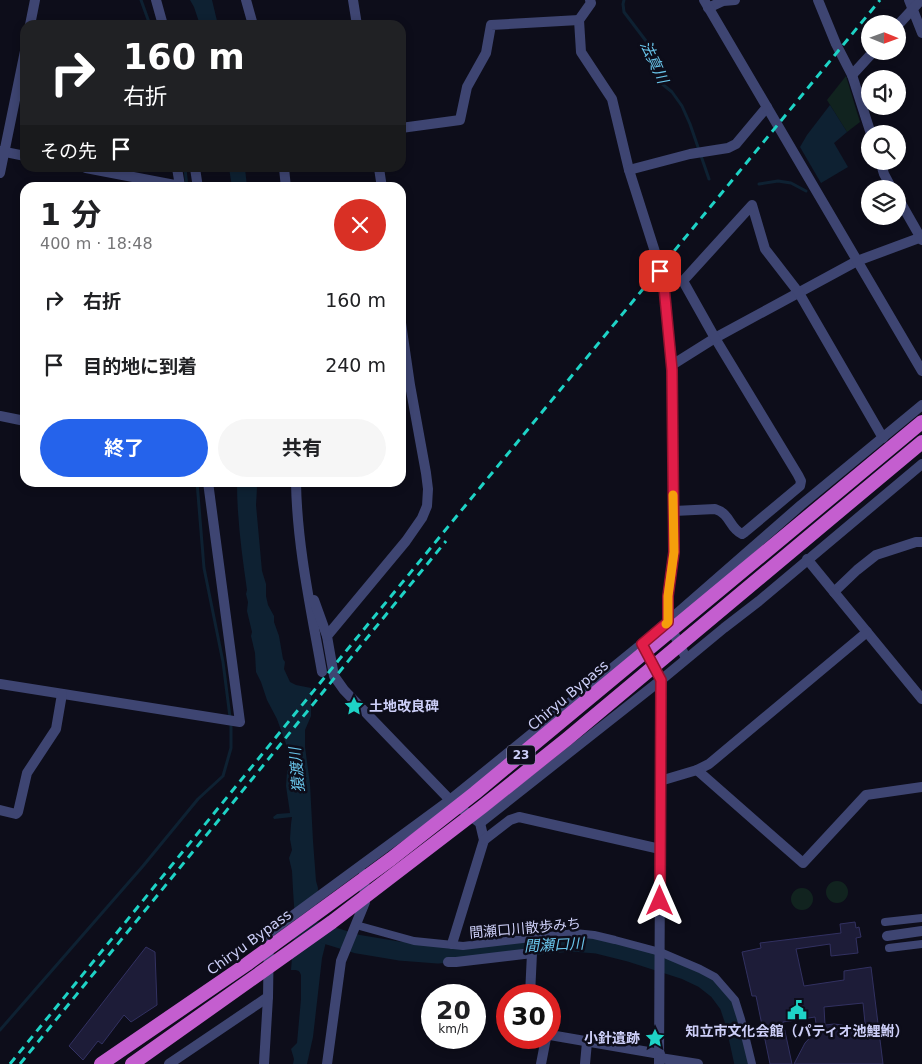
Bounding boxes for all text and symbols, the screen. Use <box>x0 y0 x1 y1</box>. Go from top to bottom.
north arrow <box>861 15 906 60</box>
map controls <box>861 15 906 225</box>
text: 160 m <box>123 37 245 77</box>
water label: 法真川 <box>636 38 673 88</box>
icon: right <box>40 40 105 105</box>
button: sound <box>861 70 906 115</box>
text: 右折 <box>123 84 167 109</box>
button: search <box>861 125 906 170</box>
icon: arrive <box>107 135 135 163</box>
text: その先 <box>40 140 97 162</box>
button: layers <box>861 180 906 225</box>
text: 1 分 <box>40 197 101 232</box>
button: close <box>334 199 386 251</box>
text: 400 m · 18:48 <box>40 234 153 253</box>
pin <box>639 250 681 292</box>
icon: arrive <box>646 257 674 285</box>
icon: right <box>40 286 68 314</box>
text: 160 m <box>325 289 386 311</box>
text: 右折 <box>83 290 121 312</box>
icon: arrive <box>40 351 68 379</box>
text: 240 m <box>325 354 386 376</box>
text: 目的地に到着 <box>83 355 197 377</box>
button: 終了 <box>40 419 208 477</box>
button: 共有 <box>218 419 386 477</box>
street label: Chiryu Bypass <box>525 657 611 733</box>
place icon: 土地改良碑 <box>343 695 365 717</box>
place label: 土地改良碑 <box>369 698 439 714</box>
water label: 猿渡川 <box>286 745 308 793</box>
road number: 23 <box>507 746 535 764</box>
position arrow <box>633 874 685 926</box>
street label: Chiryu Bypass <box>204 906 294 978</box>
street label: 間瀬口川散歩みち <box>469 915 581 941</box>
water label: 間瀬口川 <box>524 934 586 956</box>
speed limit sign: 30 <box>496 984 561 1049</box>
text: 20 <box>436 996 471 1025</box>
public building icon: 知立市文化会館（パティオ池鯉鮒） <box>786 999 808 1021</box>
text: km/h <box>438 1022 469 1036</box>
place label: 知立市文化会館（パティオ池鯉鮒） <box>685 1023 909 1039</box>
place icon: 小針遺跡 <box>644 1027 666 1049</box>
place label: 小針遺跡 <box>584 1030 640 1046</box>

